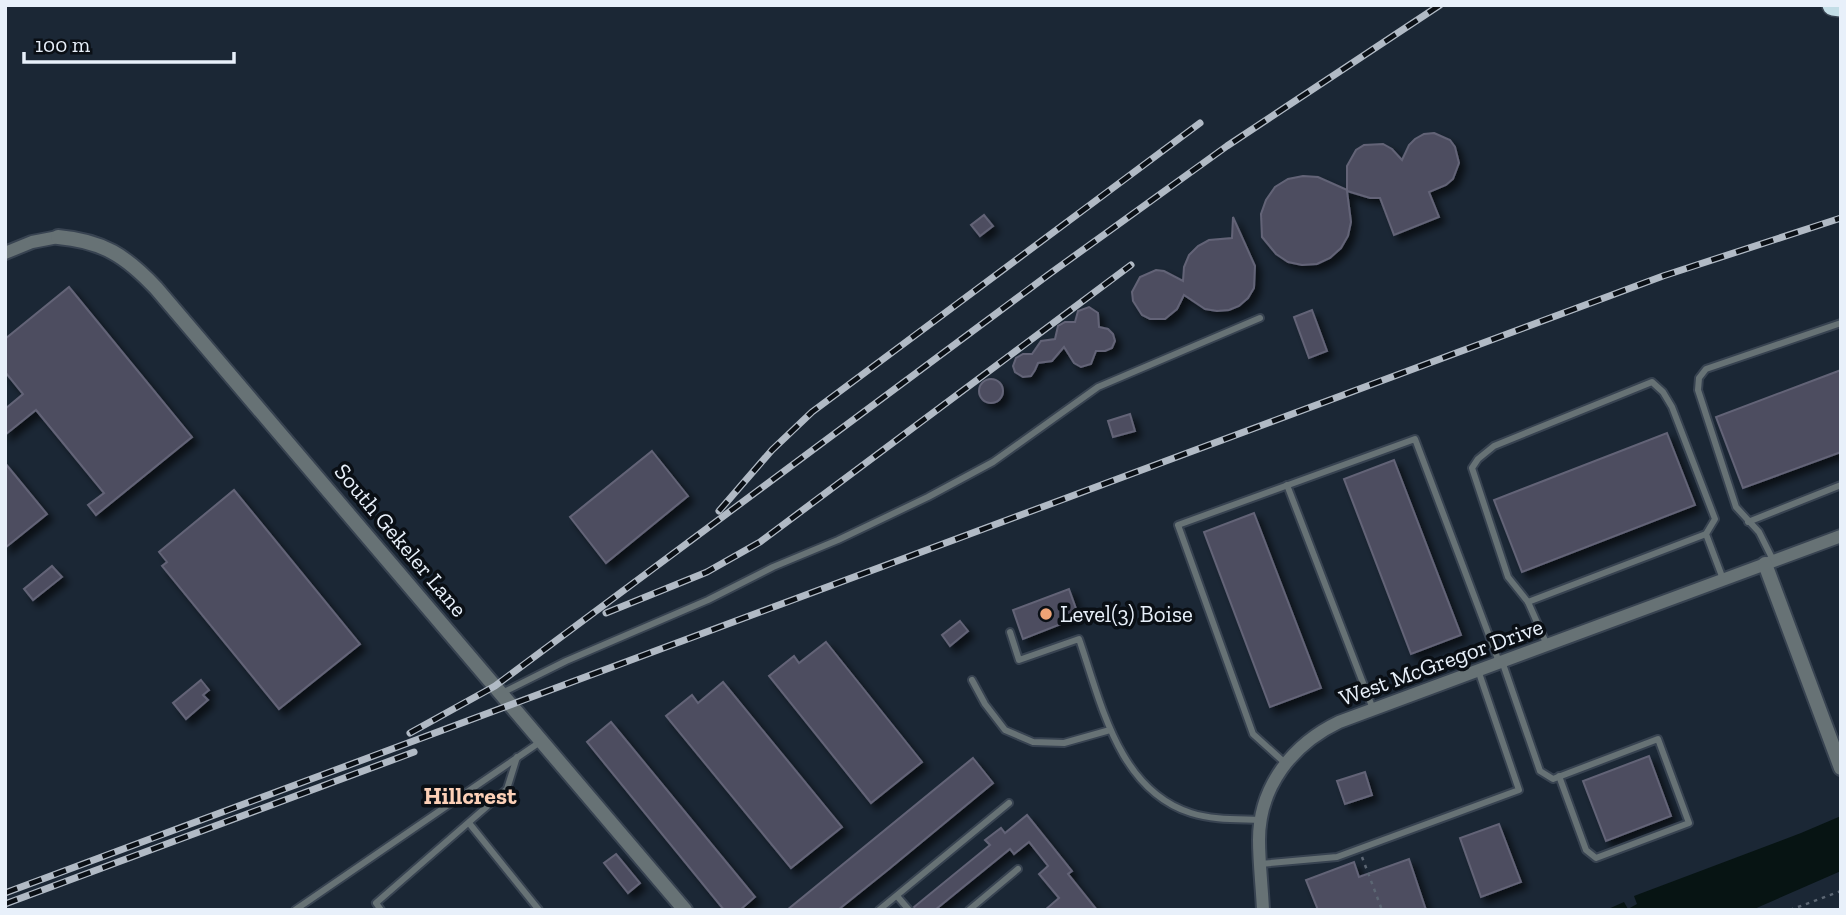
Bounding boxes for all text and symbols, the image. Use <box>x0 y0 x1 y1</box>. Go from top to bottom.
scale bar <box>24 21 234 65</box>
text: 100 m <box>35 32 90 57</box>
street label: South Gekeler Lane <box>329 458 473 622</box>
place label: Level(3) Boise <box>1060 600 1193 628</box>
marker: Level(3) Boise <box>1038 606 1054 622</box>
street label: West McGregor Drive <box>1335 612 1547 712</box>
district label: Hillcrest <box>424 781 517 810</box>

